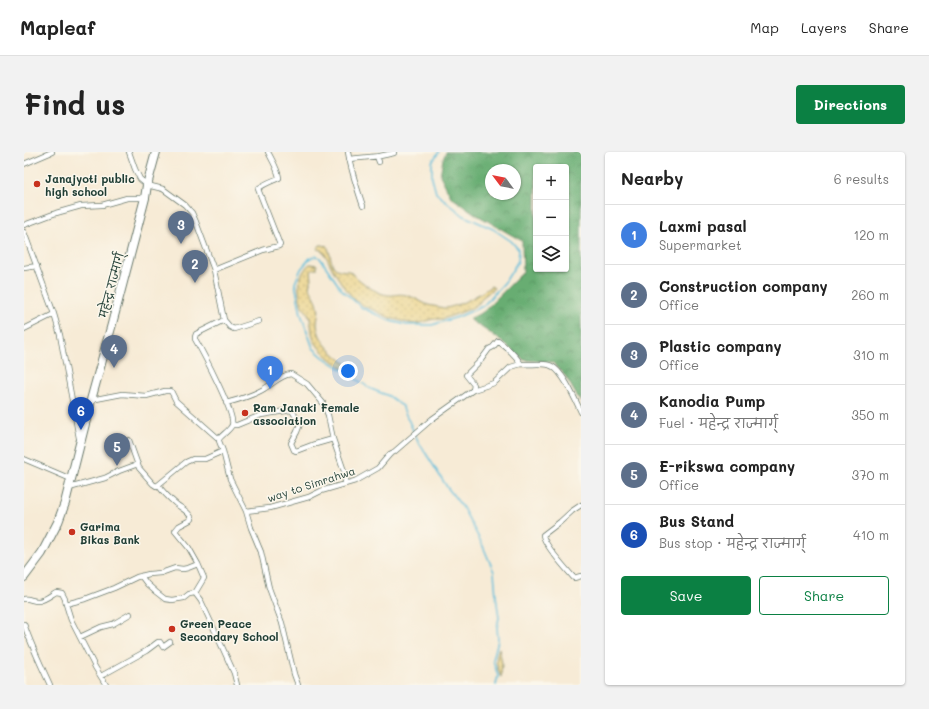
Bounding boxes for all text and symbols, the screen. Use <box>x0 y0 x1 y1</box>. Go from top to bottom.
text: Mapleaf <box>20 15 95 40</box>
text: Map <box>750 18 779 37</box>
text: Layers <box>801 18 847 37</box>
text: Share <box>869 18 909 37</box>
button: Directions <box>796 85 905 124</box>
text: Find us <box>24 86 125 122</box>
north arrow <box>485 164 521 200</box>
map controls <box>533 164 569 272</box>
button: + <box>533 164 569 200</box>
text: Nearby <box>621 167 683 189</box>
text: 6 results <box>834 170 889 187</box>
place label: Janajyoti public high school <box>45 171 135 199</box>
marker: Janajyoti public high school <box>32 179 42 189</box>
button: − <box>533 200 569 236</box>
pin: 3 <box>168 211 194 244</box>
text: Laxmi pasal <box>659 216 747 236</box>
text: 1 <box>631 226 637 243</box>
text: 120 m <box>853 226 889 243</box>
button: layers <box>533 236 569 272</box>
text: Supermarket <box>659 236 742 253</box>
street label: महेन्द्र राज्मार्ग् <box>92 249 129 321</box>
pin: 2 <box>182 250 208 283</box>
text: Construction company <box>659 276 828 296</box>
text: 2 <box>630 286 638 303</box>
text: 260 m <box>851 286 889 303</box>
text: Office <box>659 296 699 313</box>
pin: 4 <box>101 335 127 368</box>
text: Plastic company <box>659 336 782 356</box>
text: 3 <box>630 346 638 363</box>
text: 310 m <box>853 346 889 363</box>
pin: 1 <box>257 356 283 389</box>
text: Office <box>659 356 699 373</box>
your location <box>338 361 358 381</box>
text: Kanodia Pump <box>659 391 765 411</box>
pin: 6 <box>68 397 94 430</box>
place label: Ram Janaki Female association <box>253 400 360 428</box>
text: 4 <box>630 406 638 423</box>
text: 350 m <box>851 406 889 423</box>
marker: Ram Janaki Female association <box>240 408 250 418</box>
text: Fuel · महेन्द्र राज्मार्ग् <box>659 414 778 431</box>
pin: 5 <box>104 433 130 466</box>
text: E-rikswa company <box>659 456 795 476</box>
street label: way to Simrahwa <box>265 463 357 505</box>
text: 5 <box>630 466 638 483</box>
text: 370 m <box>852 466 889 483</box>
text: Office <box>659 476 699 493</box>
text: Bus Stand <box>659 511 734 531</box>
place label: Garima Bikas Bank <box>80 519 140 547</box>
text: 6 <box>630 526 638 543</box>
text: 410 m <box>853 526 889 543</box>
marker: Garima Bikas Bank <box>67 527 77 537</box>
text: Bus stop · महेन्द्र राज्मार्ग् <box>659 534 806 551</box>
button: Save <box>621 576 751 615</box>
button: Share <box>759 576 889 615</box>
place label: Green Peace Secondary School <box>180 616 279 644</box>
marker: Green Peace Secondary School <box>167 624 177 634</box>

